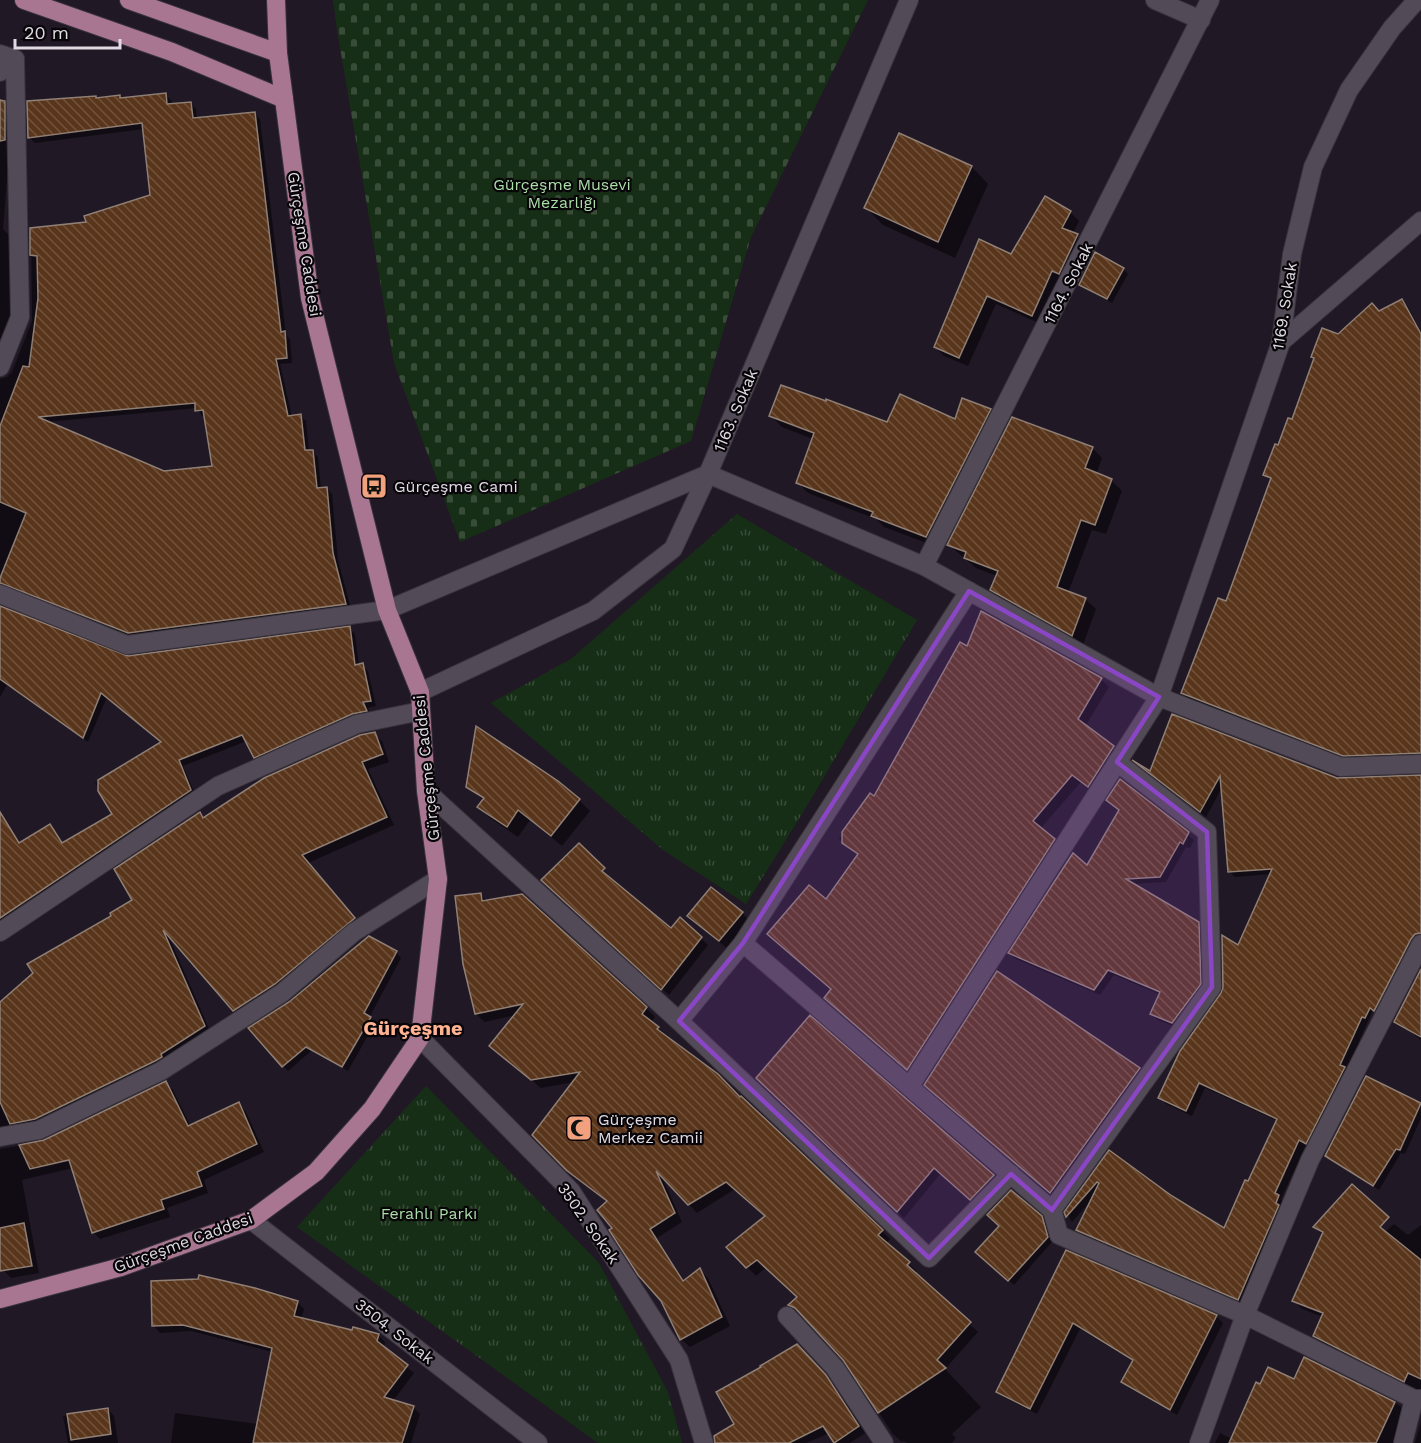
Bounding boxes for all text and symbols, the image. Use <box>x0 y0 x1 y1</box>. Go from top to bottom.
scale bar <box>15 12 120 50</box>
text: 20 m <box>24 22 69 43</box>
street label: Gürçeşme Caddesi <box>284 170 325 318</box>
park label: Gürçeşme Musevi Mezarlığı <box>493 175 631 212</box>
street label: 1164. Sokak <box>1040 240 1097 327</box>
street label: 1169. Sokak <box>1268 261 1301 351</box>
street label: 1163. Sokak <box>709 366 761 454</box>
bus stop icon: Gürçeşme Cami <box>359 471 389 501</box>
place label: Gürçeşme Cami <box>394 477 518 496</box>
street label: Gürçeşme Caddesi <box>409 694 444 842</box>
district label: Gürçeşme <box>363 1016 463 1040</box>
place label: Gürçeşme Merkez Camii <box>598 1110 703 1147</box>
mosque icon: Gürçeşme Merkez Camii <box>564 1113 594 1143</box>
street label: 3502. Sokak <box>554 1179 623 1267</box>
park label: Ferahlı Parkı <box>381 1204 477 1223</box>
street label: Gürçeşme Caddesi <box>111 1209 255 1276</box>
street label: 3504. Sokak <box>351 1295 438 1368</box>

